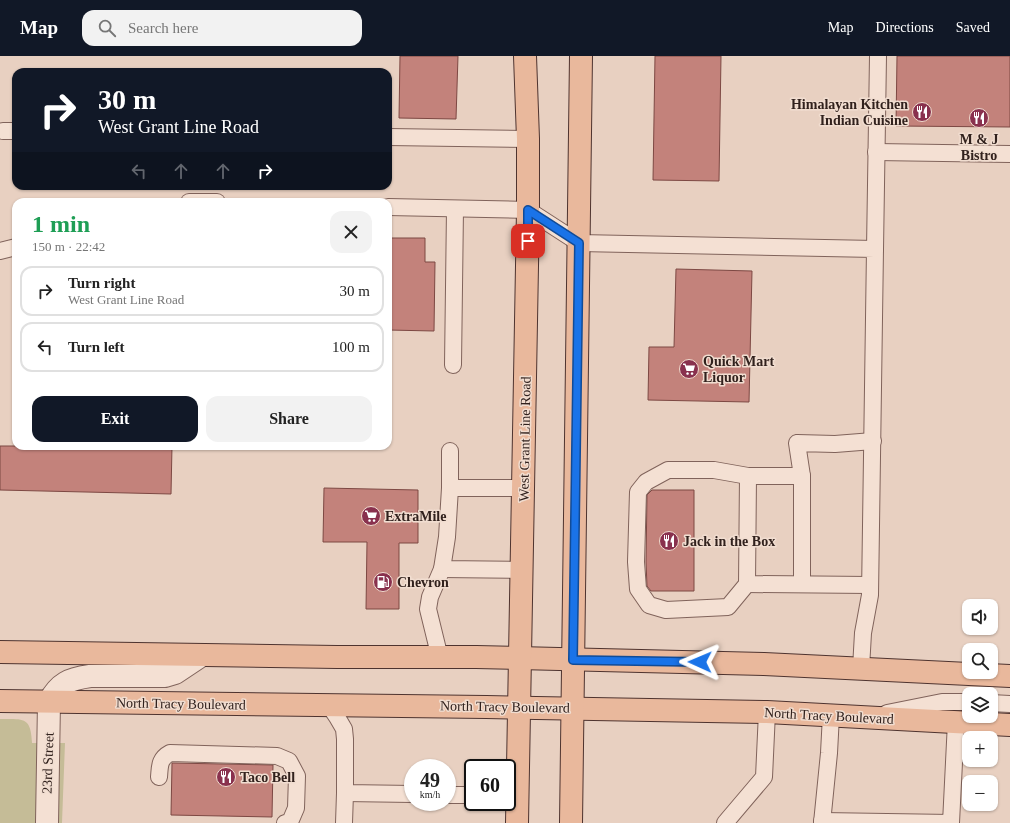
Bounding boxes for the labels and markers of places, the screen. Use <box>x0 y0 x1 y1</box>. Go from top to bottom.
place label: Himalayan Kitchen Indian Cuisine <box>791 97 908 128</box>
restaurant icon: Himalayan Kitchen Indian Cuisine <box>911 101 933 123</box>
restaurant icon: M & J Bistro <box>968 107 990 129</box>
place label: M & J Bistro <box>960 132 998 163</box>
pin <box>511 224 545 258</box>
place label: Quick Mart Liquor <box>703 354 774 385</box>
supermarket icon: Quick Mart Liquor <box>678 358 700 380</box>
supermarket icon: ExtraMile <box>360 505 382 527</box>
place label: ExtraMile <box>385 509 446 524</box>
restaurant icon: Jack in the Box <box>658 530 680 552</box>
place label: Jack in the Box <box>683 534 775 549</box>
fuel station icon: Chevron <box>372 571 394 593</box>
place label: Chevron <box>397 575 449 590</box>
restaurant icon: Taco Bell <box>215 766 237 788</box>
place label: Taco Bell <box>240 770 295 785</box>

